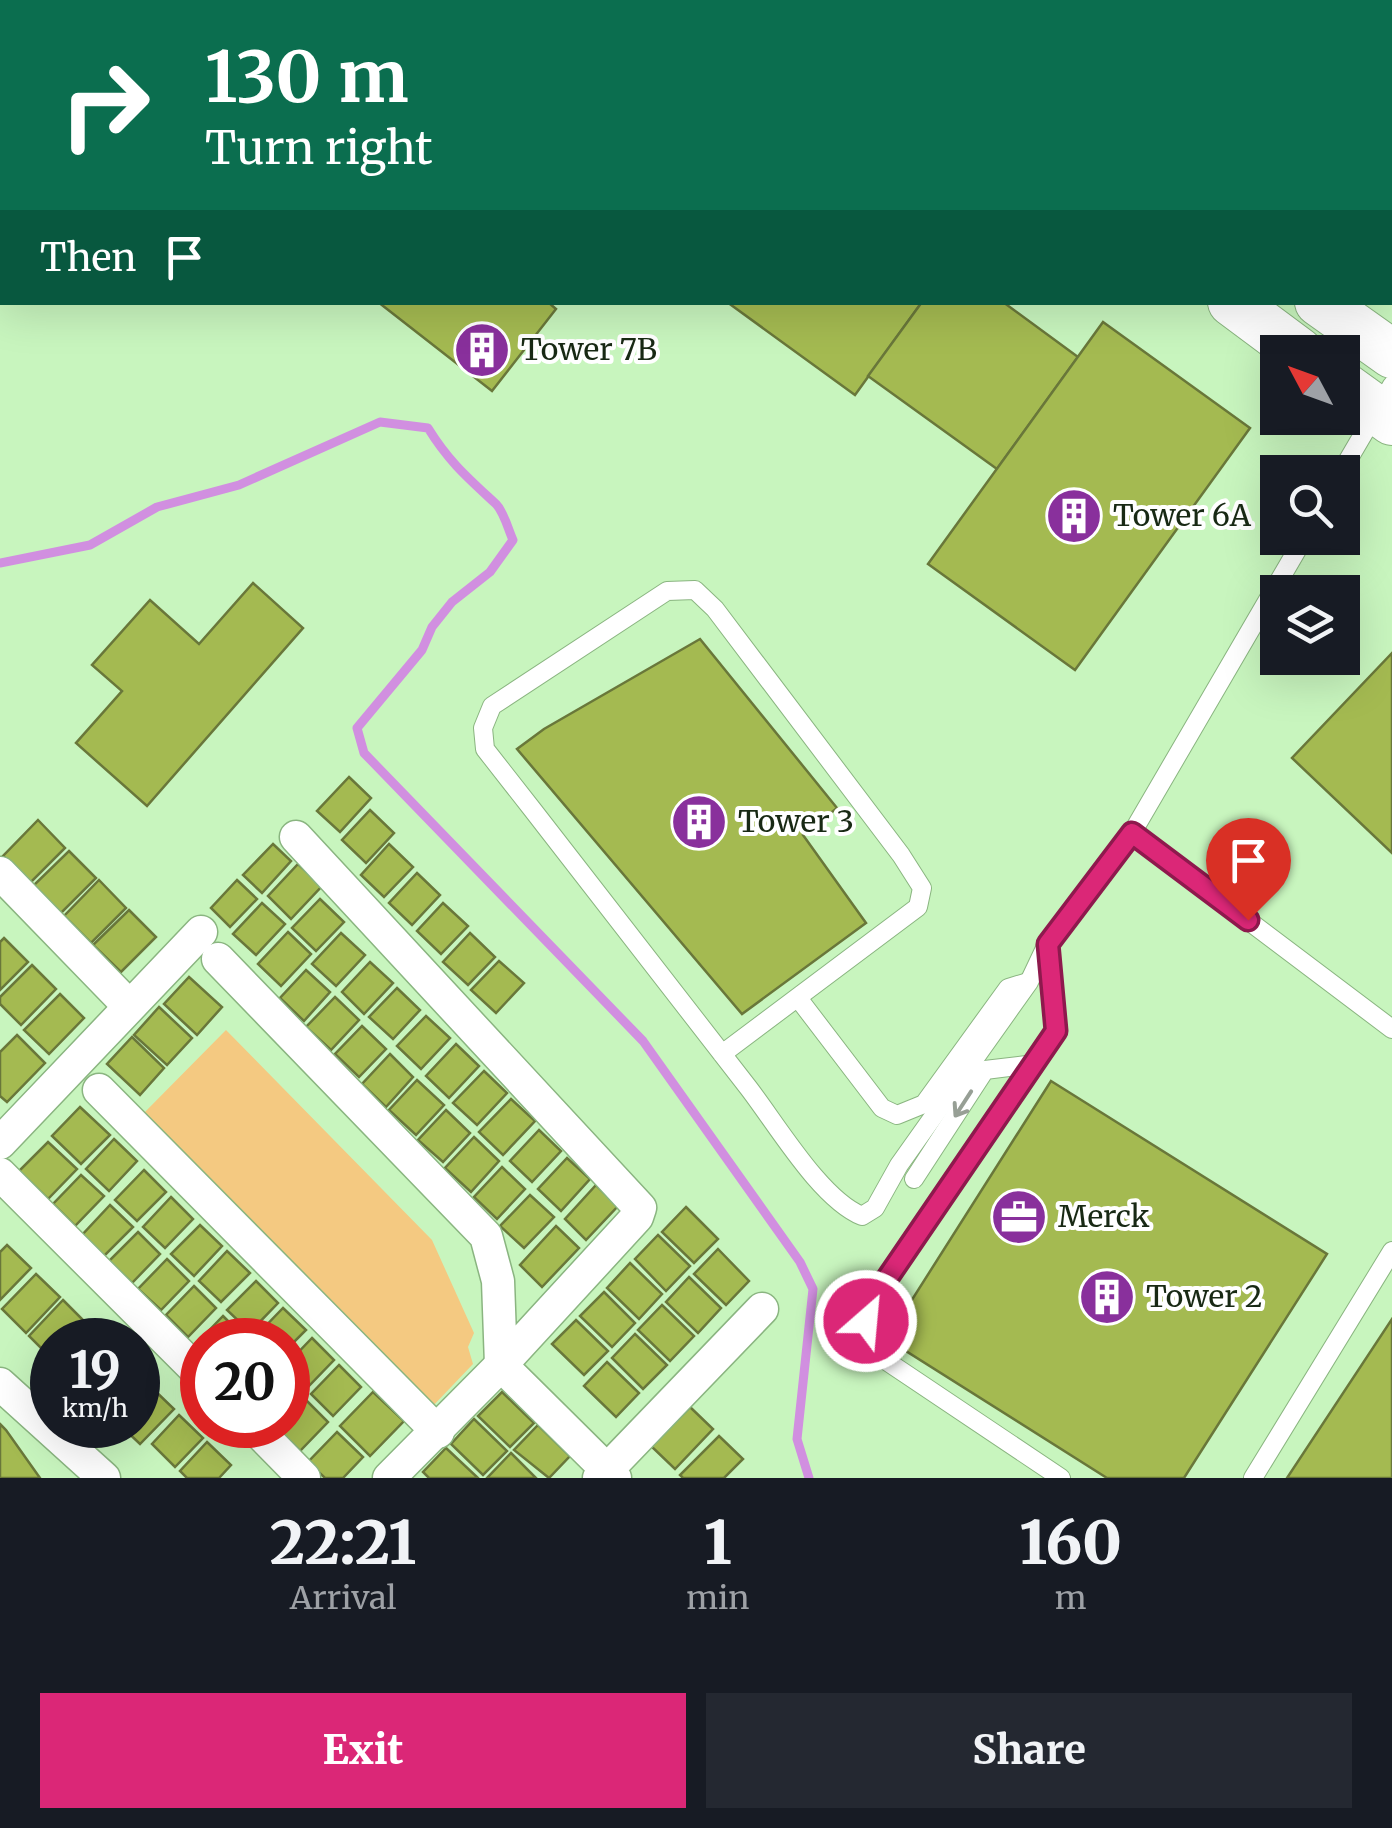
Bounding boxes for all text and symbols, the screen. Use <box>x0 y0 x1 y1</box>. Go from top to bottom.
text: 130 m <box>205 33 409 121</box>
icon: right <box>40 40 170 170</box>
text: Turn right <box>205 120 433 176</box>
icon: arrive <box>157 230 212 285</box>
text: Then <box>40 234 137 281</box>
building icon: Tower 7B <box>452 320 512 380</box>
place label: Tower 7B <box>521 330 657 368</box>
north arrow <box>1260 335 1360 435</box>
map controls <box>1260 335 1360 675</box>
button: search <box>1260 455 1360 555</box>
building icon: Tower 6A <box>1044 486 1104 546</box>
place label: Tower 6A <box>1113 496 1252 534</box>
button: layers <box>1260 575 1360 675</box>
building icon: Tower 3 <box>669 792 729 852</box>
place label: Tower 3 <box>738 802 854 840</box>
pin <box>1206 818 1291 921</box>
icon: arrive <box>1221 833 1276 888</box>
one-way arrow <box>953 1089 974 1117</box>
office icon: Merck <box>989 1187 1049 1247</box>
place label: Merck <box>1058 1197 1150 1235</box>
building icon: Tower 2 <box>1077 1267 1137 1327</box>
position arrow <box>814 1269 918 1373</box>
place label: Tower 2 <box>1146 1277 1263 1315</box>
speed limit sign: 20 <box>180 1318 310 1448</box>
text: 19 <box>69 1339 121 1402</box>
text: km/h <box>62 1392 128 1424</box>
text: 22:21 <box>270 1505 416 1580</box>
text: 1 <box>704 1505 732 1580</box>
text: 160 <box>1019 1505 1122 1580</box>
text: Arrival <box>290 1578 397 1618</box>
text: min <box>686 1578 749 1618</box>
text: m <box>1055 1578 1087 1618</box>
button: Exit <box>40 1693 686 1808</box>
button: Share <box>706 1693 1352 1808</box>

